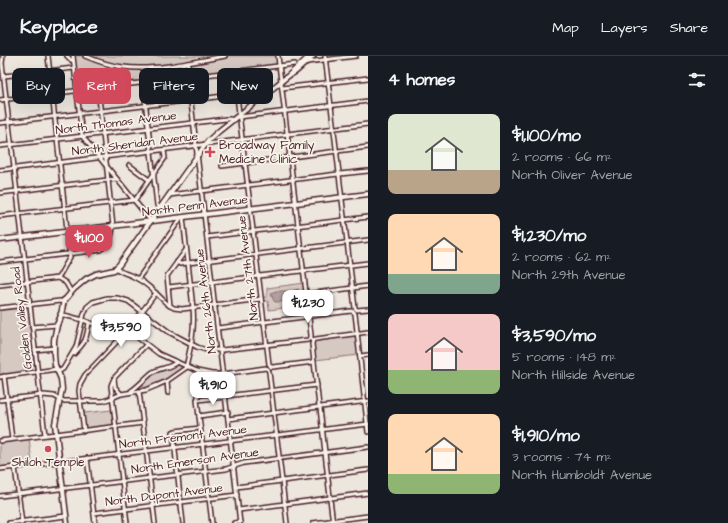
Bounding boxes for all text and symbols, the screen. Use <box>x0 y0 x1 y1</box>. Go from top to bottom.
text: Keyplace <box>20 14 98 41</box>
text: Map <box>552 18 579 38</box>
text: Layers <box>601 18 648 38</box>
text: Share <box>670 18 708 38</box>
chip: Buy <box>12 68 65 104</box>
chip: Rent <box>73 68 131 104</box>
chip: Filters <box>139 68 209 104</box>
chip: New <box>217 68 273 104</box>
text: 4 homes <box>388 68 455 92</box>
icon: filters <box>686 69 708 91</box>
street label: North Thomas Avenue <box>54 107 178 139</box>
text: $1,100/mo <box>512 124 581 148</box>
street label: North Sheridan Avenue <box>71 128 200 160</box>
icon: home <box>420 130 468 178</box>
place label: Broadway Family Medicine Clinic <box>219 137 315 168</box>
marker: Broadway Family Medicine Clinic <box>204 146 216 158</box>
text: 2 rooms · 66 m² <box>512 148 612 166</box>
text: North Oliver Avenue <box>512 166 633 184</box>
street label: North Penn Avenue <box>141 191 249 221</box>
street label: North 27th Avenue <box>233 214 263 321</box>
text: $1,230/mo <box>512 224 586 248</box>
pin: $1,100 <box>56 225 122 259</box>
text: $1,100 <box>74 229 104 247</box>
icon: home <box>420 230 468 278</box>
street label: North 26th Avenue <box>191 247 221 354</box>
text: 2 rooms · 62 m² <box>512 248 611 266</box>
street label: Golden Valley Road <box>7 266 38 370</box>
text: North 29th Avenue <box>512 266 626 284</box>
pin: $1,230 <box>275 290 341 324</box>
text: $1,230 <box>291 294 325 312</box>
pin: $3,590 <box>88 314 154 348</box>
text: $3,590 <box>101 318 141 336</box>
text: $3,590/mo <box>512 324 596 348</box>
icon: home <box>420 330 468 378</box>
text: 5 rooms · 148 m² <box>512 348 616 366</box>
text: North Hillside Avenue <box>512 366 635 384</box>
pin: $1,910 <box>180 372 246 406</box>
text: $1,910 <box>199 376 227 394</box>
street label: North Fremont Avenue <box>118 421 248 453</box>
text: $1,910/mo <box>512 424 580 448</box>
icon: home <box>420 430 468 478</box>
marker: Shiloh Temple <box>43 444 53 454</box>
street label: North Emerson Avenue <box>130 444 260 478</box>
text: 3 rooms · 74 m² <box>512 448 612 466</box>
place label: Shiloh Temple <box>11 454 85 471</box>
text: North Humboldt Avenue <box>512 466 652 484</box>
street label: North Dupont Avenue <box>104 479 224 511</box>

